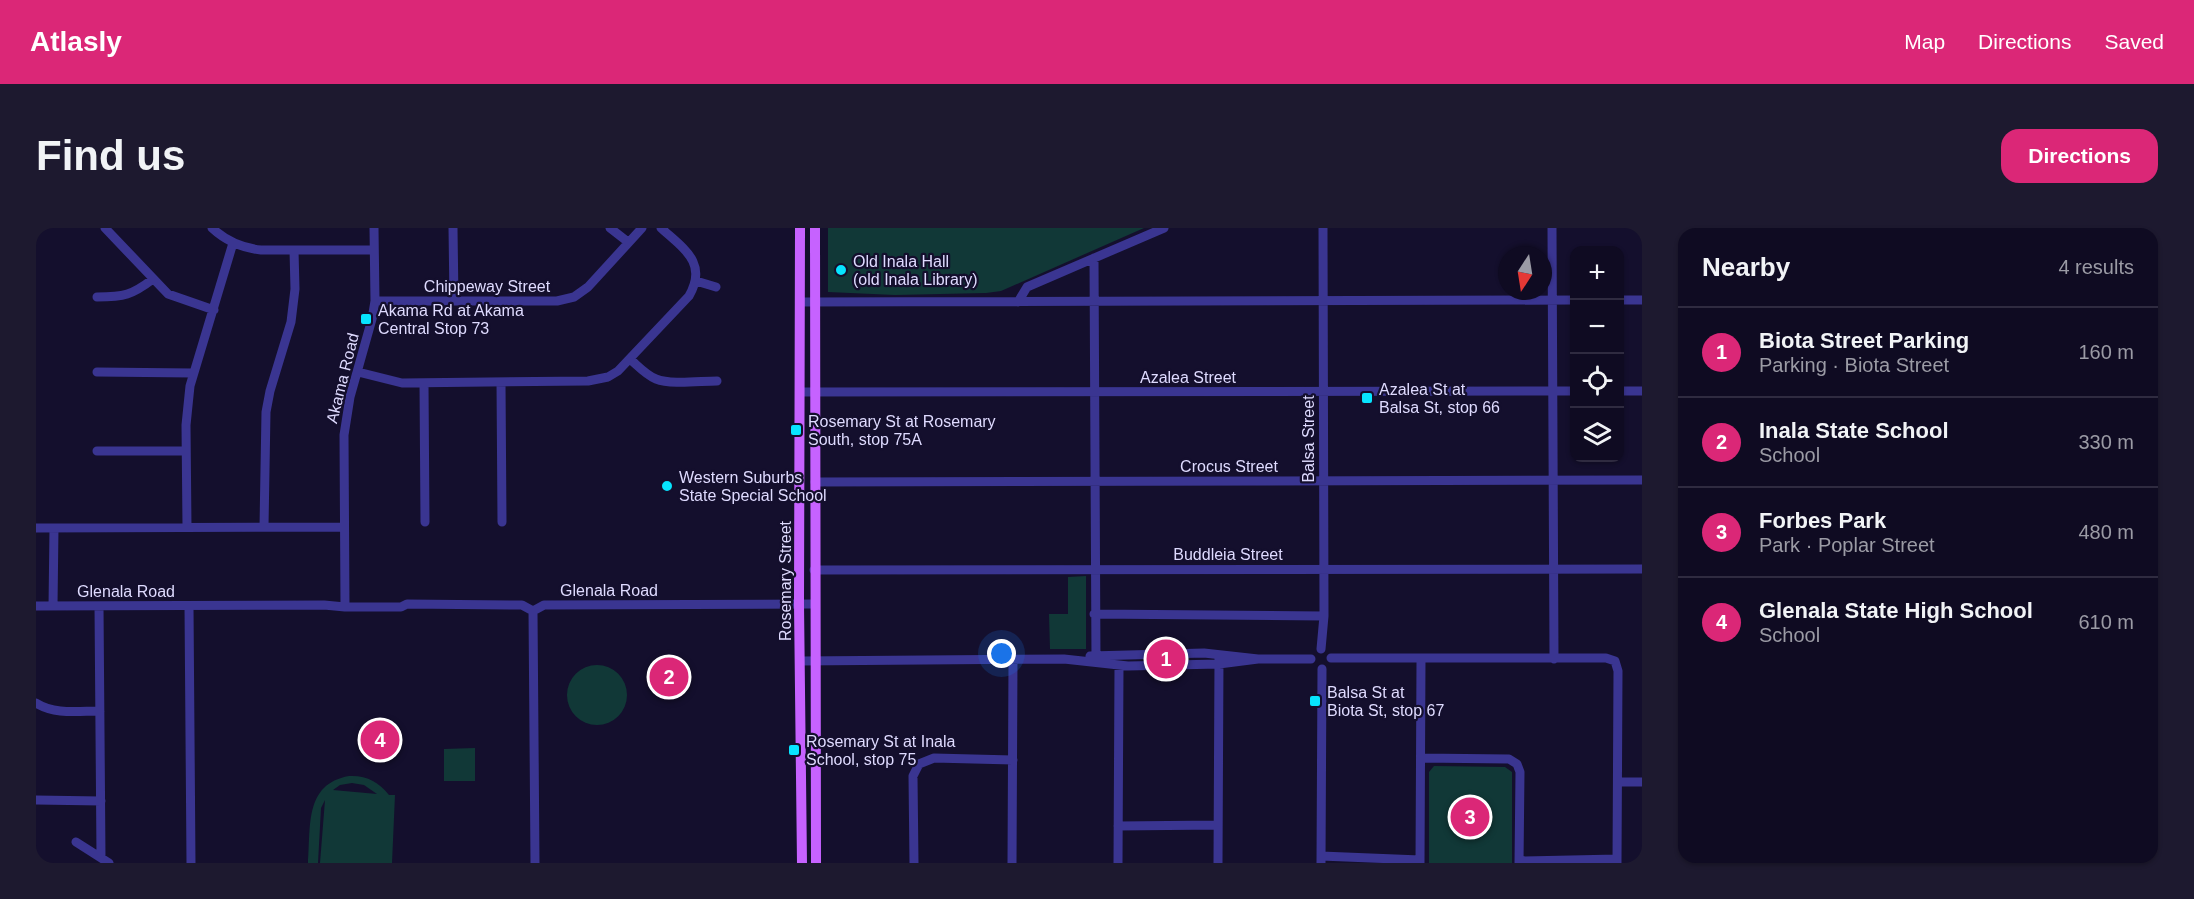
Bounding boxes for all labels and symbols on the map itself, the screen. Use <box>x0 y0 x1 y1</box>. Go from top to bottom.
north arrow <box>1498 246 1552 300</box>
place label: Old Inala Hall (old Inala Library) <box>853 253 978 288</box>
marker: Old Inala Hall (old Inala Library) <box>834 263 848 277</box>
street label: Chippeway Street <box>424 278 551 295</box>
place label: Akama Rd at Akama Central Stop 73 <box>378 302 524 337</box>
marker: Akama Rd at Akama Central Stop 73 <box>359 312 373 326</box>
street label: Akama Road <box>323 331 362 425</box>
street label: Azalea Street <box>1140 369 1237 386</box>
place label: Azalea St at Balsa St, stop 66 <box>1379 381 1500 416</box>
marker: Azalea St at Balsa St, stop 66 <box>1360 391 1374 405</box>
street label: Balsa Street <box>1300 395 1317 483</box>
place label: Rosemary St at Rosemary South, stop 75A <box>808 413 996 448</box>
marker: Rosemary St at Rosemary South, stop 75A <box>789 423 803 437</box>
street label: Crocus Street <box>1180 458 1278 475</box>
place label: Western Suburbs State Special School <box>679 469 827 504</box>
marker: Western Suburbs State Special School <box>660 479 674 493</box>
street label: Rosemary Street <box>777 520 794 641</box>
street label: Buddleia Street <box>1173 546 1283 563</box>
street label: Glenala Road <box>560 582 658 599</box>
street label: Glenala Road <box>77 583 175 600</box>
pin: 1 <box>1146 636 1186 682</box>
your location <box>987 639 1016 668</box>
pin: 2 <box>650 654 688 700</box>
place label: Balsa St at Biota St, stop 67 <box>1327 684 1445 719</box>
marker: Balsa St at Biota St, stop 67 <box>1308 694 1322 708</box>
pin: 4 <box>360 718 400 762</box>
place label: Rosemary St at Inala School, stop 75 <box>806 733 956 768</box>
marker: Rosemary St at Inala School, stop 75 <box>787 743 801 757</box>
pin: 3 <box>1450 794 1490 840</box>

